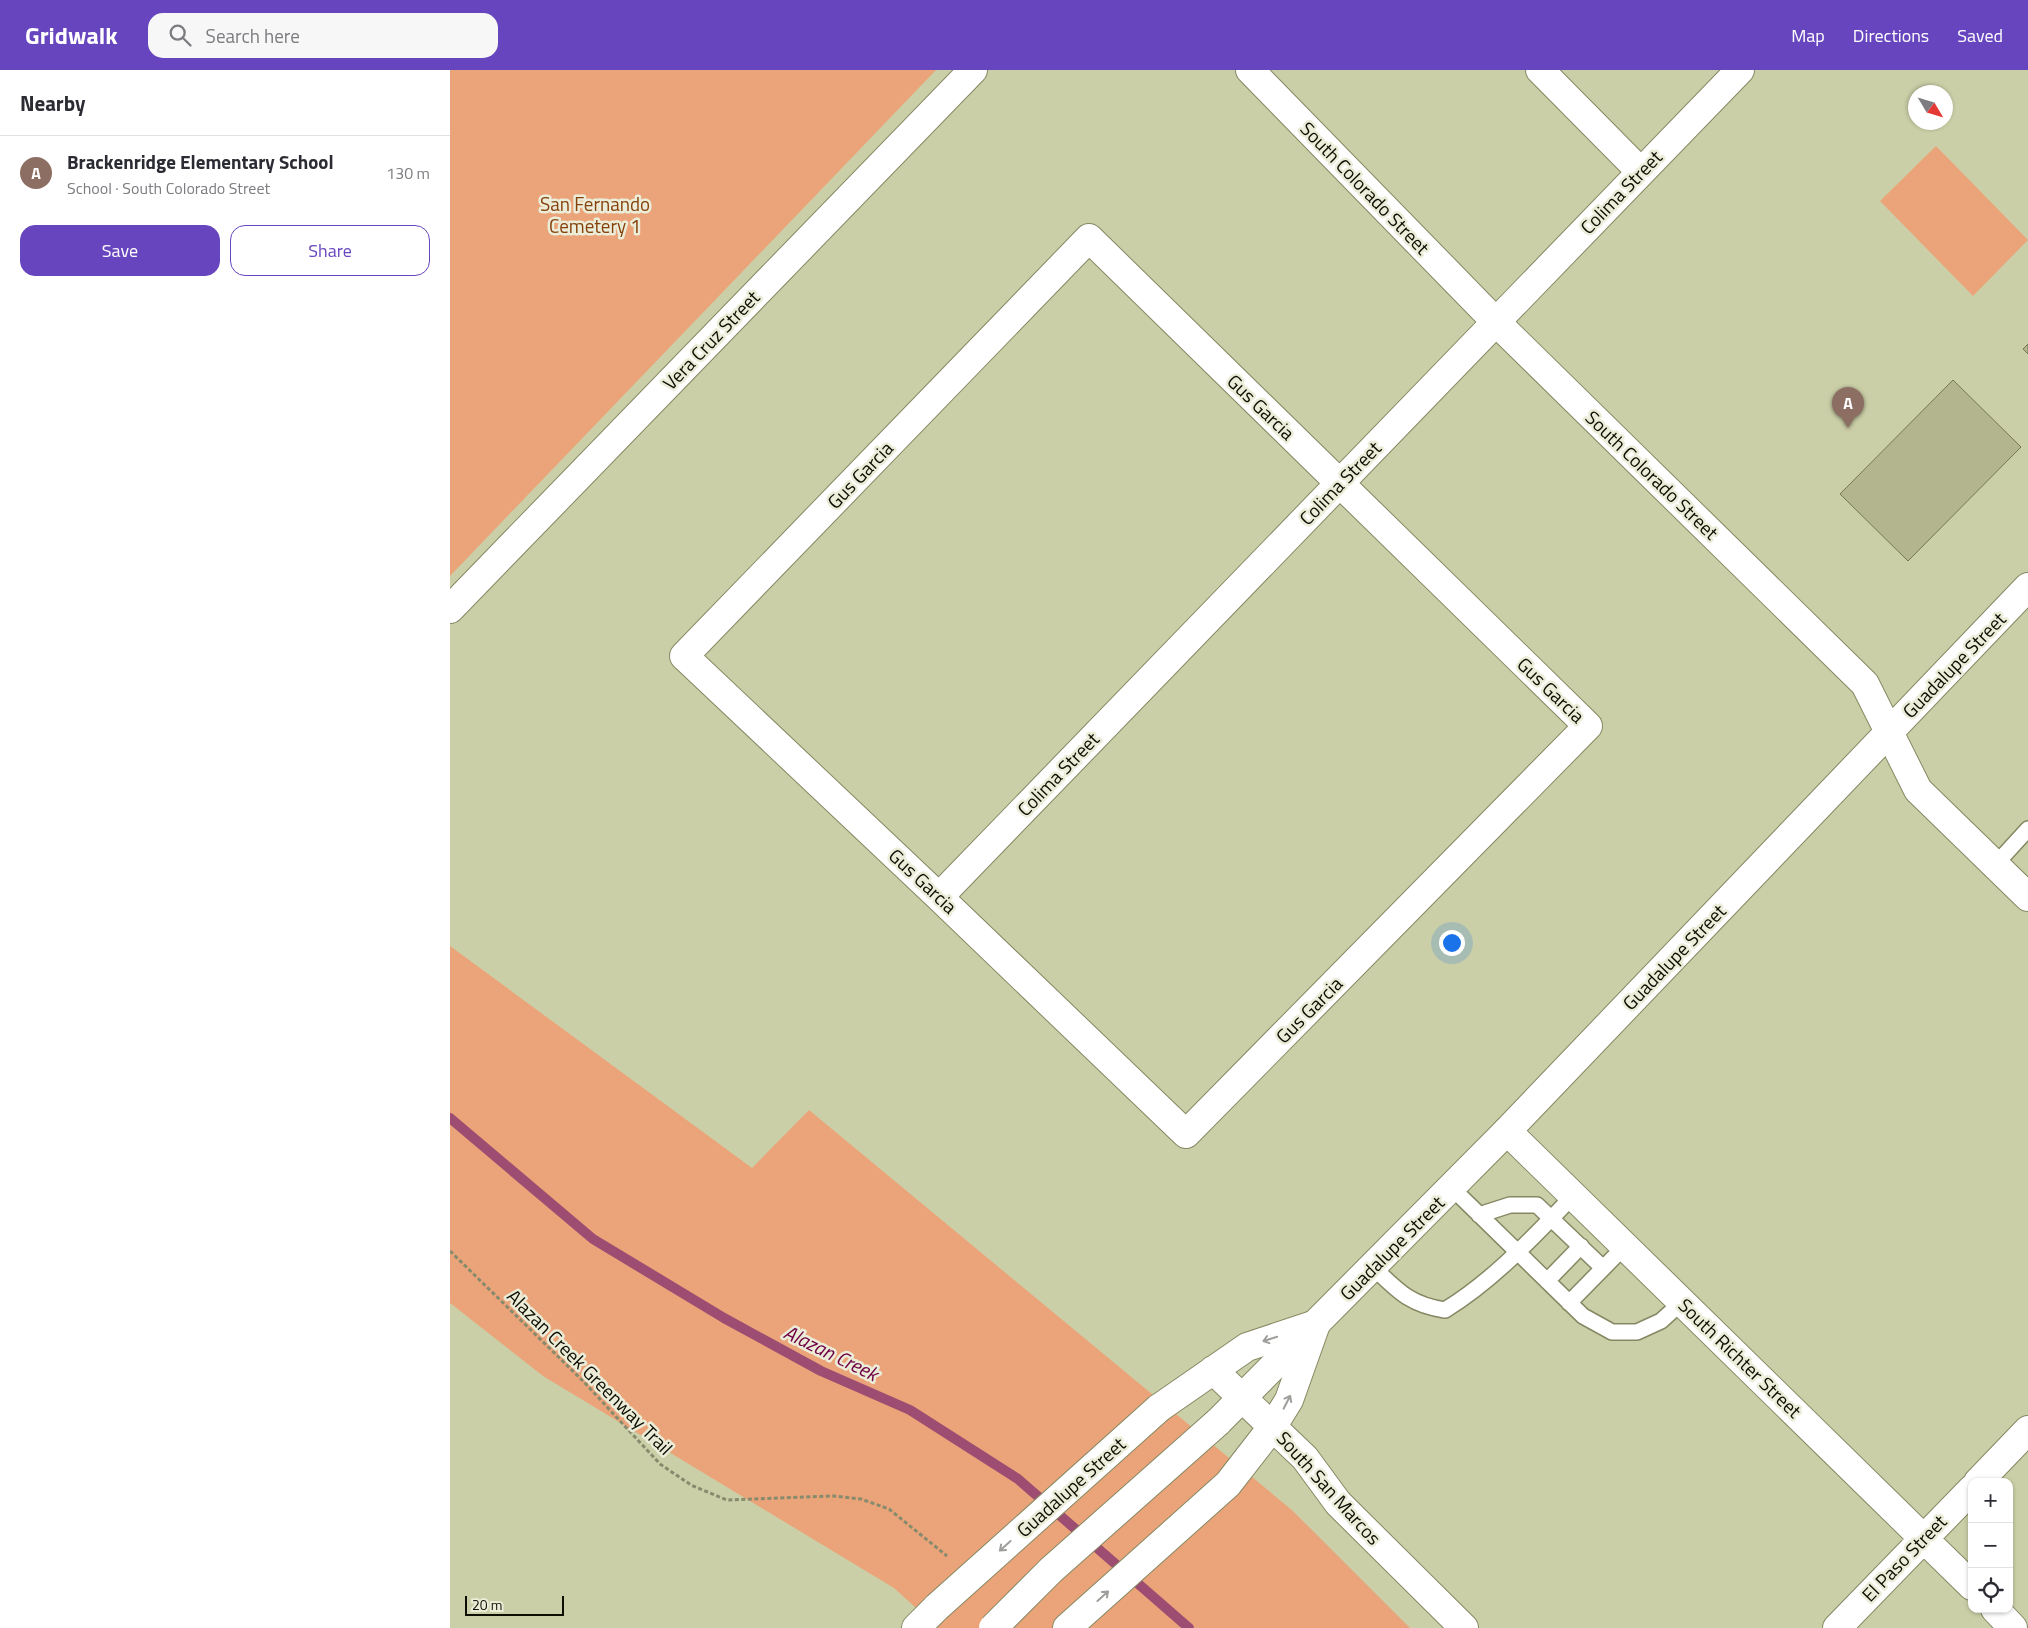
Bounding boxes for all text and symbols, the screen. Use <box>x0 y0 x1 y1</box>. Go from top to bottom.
search box <box>148 13 498 58</box>
text: Gridwalk <box>25 17 118 53</box>
icon: search <box>166 21 194 49</box>
text: Search here <box>206 21 300 50</box>
text: Map <box>1791 22 1825 49</box>
text: Directions <box>1853 22 1929 49</box>
text: Saved <box>1957 22 2003 49</box>
north arrow <box>1908 85 1953 130</box>
text: Nearby <box>20 87 85 119</box>
street label: South Colorado Street <box>1294 114 1437 261</box>
street label: Colima Street <box>1573 143 1669 240</box>
text: Brackenridge Elementary School <box>67 147 334 176</box>
text: A <box>31 161 41 185</box>
text: 130 m <box>386 161 430 185</box>
text: School · South Colorado Street <box>67 176 270 200</box>
park label: San Fernando Cemetery 1 <box>540 189 650 240</box>
button: Save <box>20 225 220 276</box>
button: Share <box>230 225 430 276</box>
street label: Vera Cruz Street <box>655 283 766 396</box>
street label: Gus Garcia <box>1221 367 1302 447</box>
pin: A <box>1832 387 1864 428</box>
street label: South Colorado Street <box>1579 403 1726 546</box>
street label: Gus Garcia <box>820 434 900 515</box>
street label: Colima Street <box>1292 434 1388 531</box>
street label: Guadalupe Street <box>1895 605 2012 724</box>
street label: Gus Garcia <box>1511 650 1592 730</box>
street label: Colima Street <box>1010 725 1106 822</box>
street label: Gus Garcia <box>883 841 964 920</box>
street label: Guadalupe Street <box>1615 897 1732 1016</box>
your location <box>1439 930 1465 956</box>
street label: Gus Garcia <box>1269 969 1349 1050</box>
street label: Guadalupe Street <box>1333 1188 1451 1307</box>
street label: Alazan Creek Greenway Trail <box>501 1282 680 1461</box>
street label: South Richter Street <box>1672 1291 1809 1424</box>
water label: Alazan Creek <box>779 1316 886 1390</box>
one-way arrow <box>1263 1335 1278 1344</box>
one-way arrow <box>1282 1395 1292 1410</box>
street label: South San Marcos <box>1270 1424 1389 1551</box>
street label: Guadalupe Street <box>1010 1429 1132 1544</box>
map controls <box>1968 1478 2013 1613</box>
button: + <box>1968 1478 2013 1523</box>
street label: El Paso Street <box>1854 1507 1953 1608</box>
button: − <box>1968 1523 2013 1568</box>
one-way arrow <box>999 1540 1012 1552</box>
button: locate <box>1968 1568 2013 1613</box>
one-way arrow <box>1097 1590 1110 1601</box>
scale bar <box>465 1593 564 1616</box>
text: 20 m <box>472 1594 502 1615</box>

